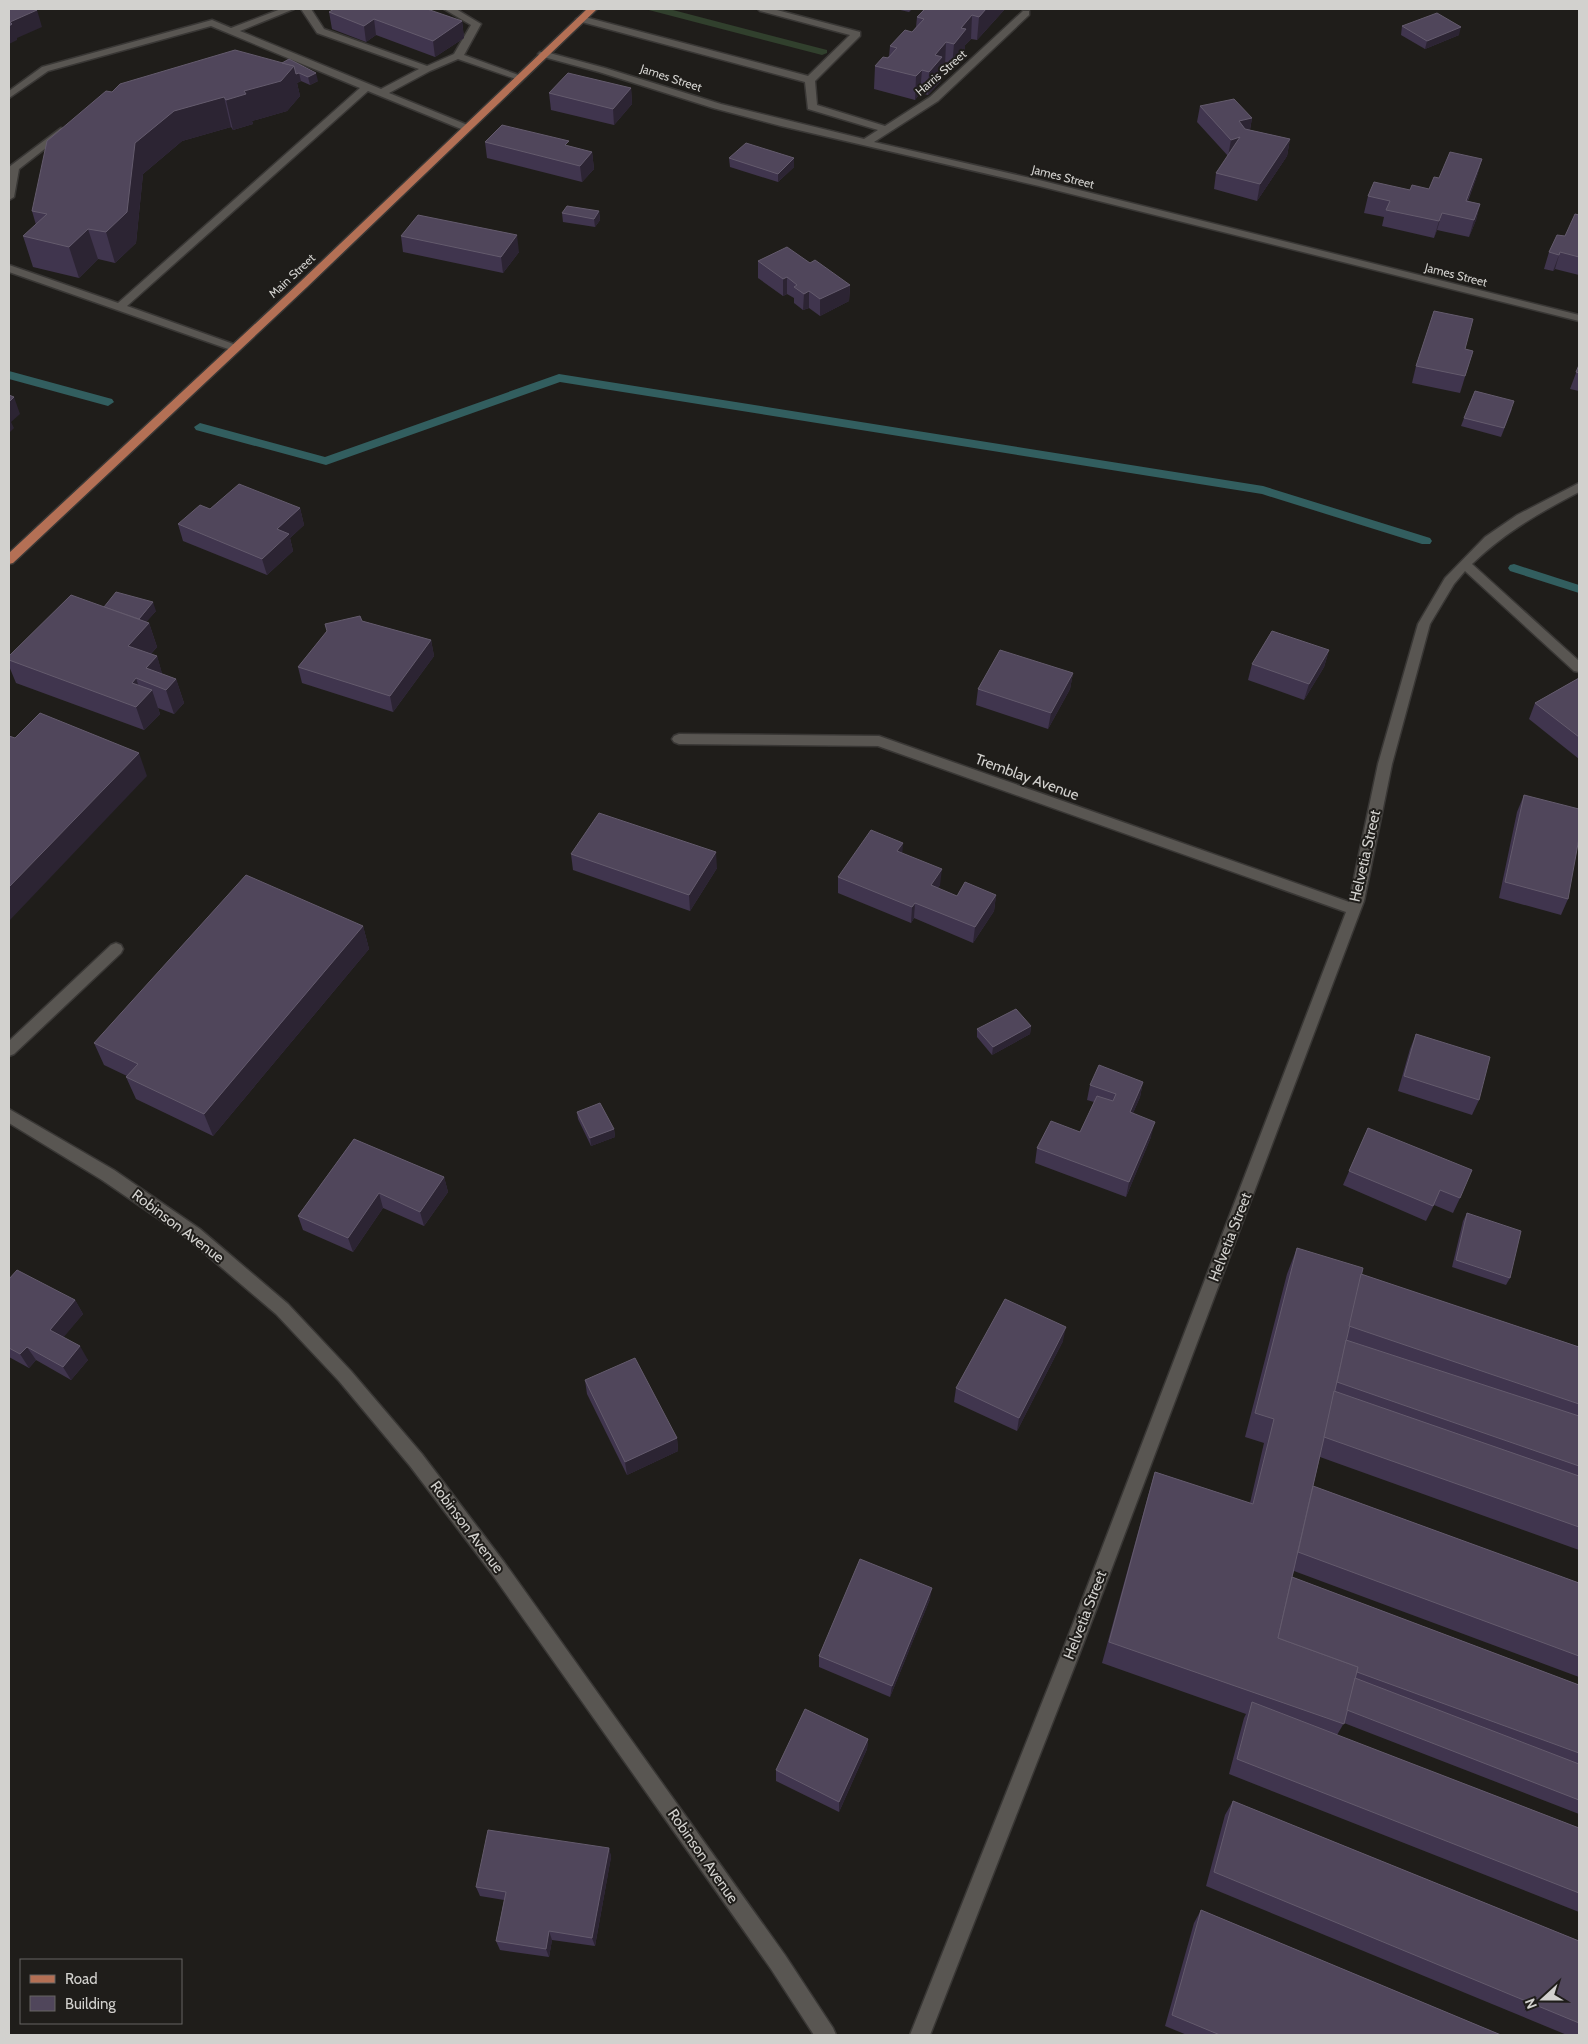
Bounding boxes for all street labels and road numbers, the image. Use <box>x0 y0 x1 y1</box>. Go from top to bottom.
street label: Harris Street <box>912 46 969 99</box>
street label: James Street <box>638 60 704 95</box>
street label: James Street <box>1029 161 1096 192</box>
street label: Main Street <box>265 250 318 301</box>
street label: James Street <box>1422 259 1489 290</box>
street label: Tremblay Avenue <box>973 750 1082 804</box>
street label: Helvetia Street <box>1346 808 1384 904</box>
street label: Robinson Avenue <box>128 1186 228 1267</box>
street label: Helvetia Street <box>1205 1190 1255 1284</box>
street label: Robinson Avenue <box>427 1477 508 1577</box>
street label: Helvetia Street <box>1060 1568 1110 1662</box>
street label: Robinson Avenue <box>664 1806 742 1907</box>

